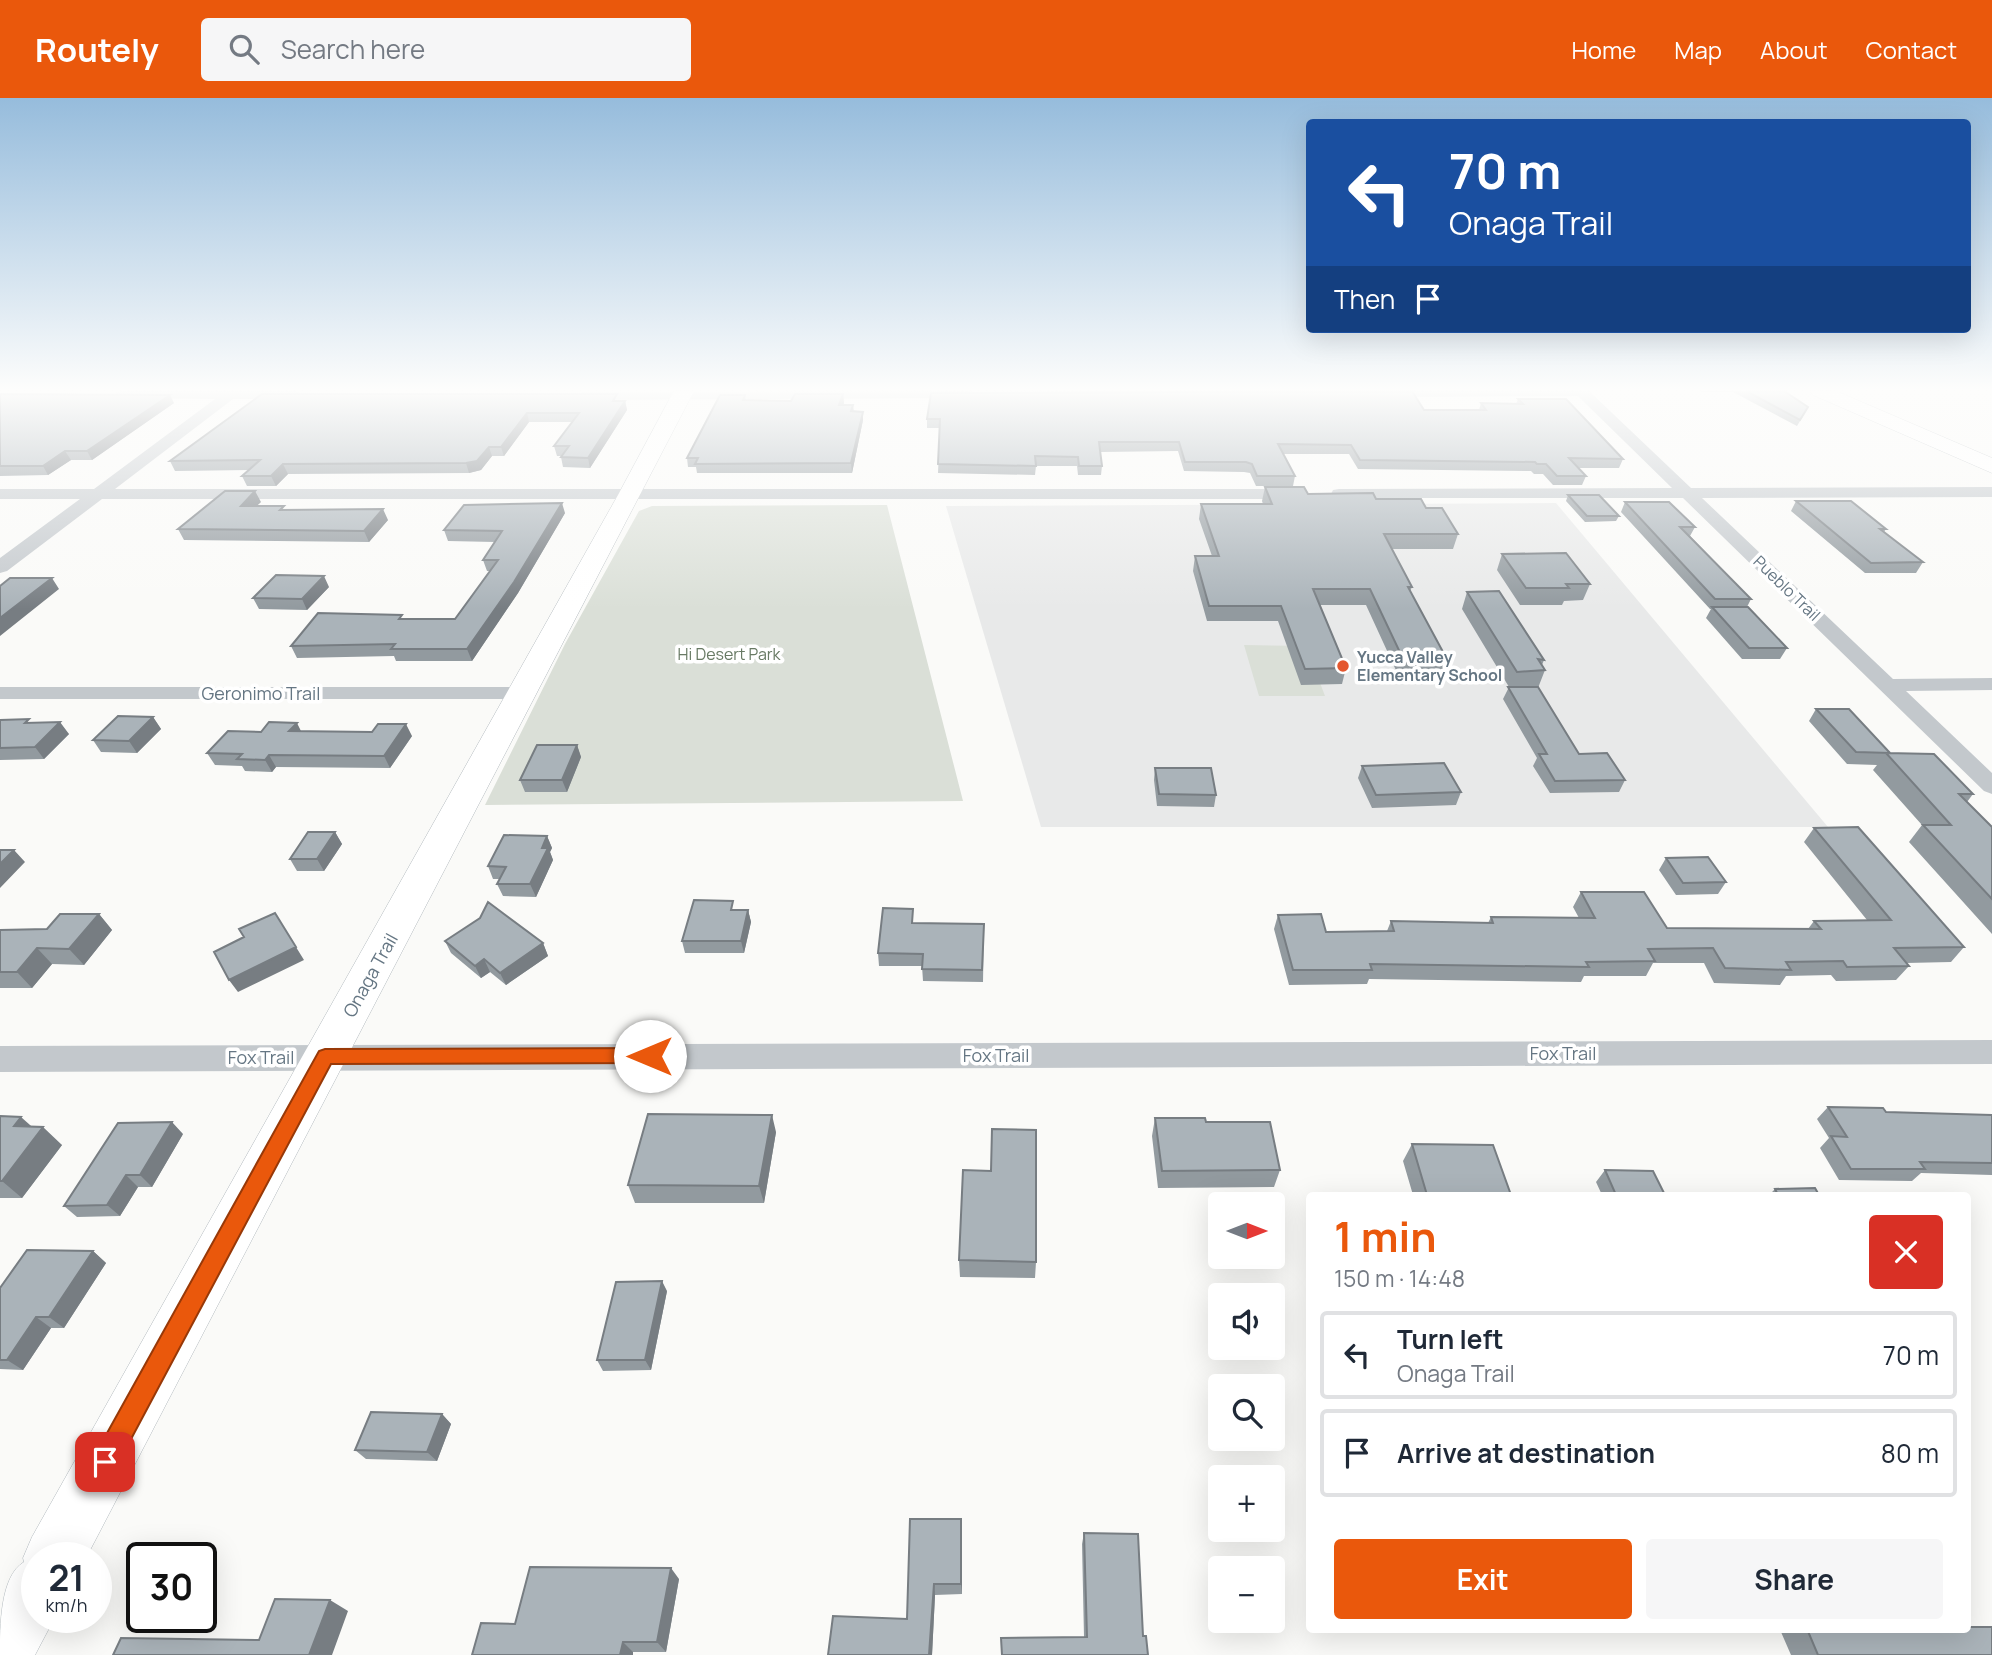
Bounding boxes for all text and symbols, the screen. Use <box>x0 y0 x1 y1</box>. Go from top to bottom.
search box <box>201 18 691 81</box>
text: Routely <box>35 27 159 72</box>
icon: search <box>225 30 263 68</box>
text: Search here <box>281 31 425 67</box>
text: Home <box>1571 33 1636 66</box>
text: Map <box>1674 33 1722 66</box>
text: About <box>1760 33 1828 66</box>
text: Contact <box>1866 33 1957 66</box>
text: 70 m <box>1449 137 1561 204</box>
icon: left <box>1334 147 1425 238</box>
text: Onaga Trail <box>1449 201 1613 245</box>
icon: arrive <box>1409 280 1447 318</box>
text: Then <box>1334 281 1395 317</box>
street label: Pueblo Trail <box>1749 551 1825 625</box>
park label: Hi Desert Park <box>678 643 782 665</box>
place label: Yucca Valley Elementary School <box>1357 646 1502 686</box>
marker: Yucca Valley Elementary School <box>1335 658 1351 674</box>
street label: Geronimo Trail <box>202 681 320 705</box>
street label: Onaga Trail <box>337 929 403 1021</box>
position arrow <box>613 1019 687 1093</box>
street label: Fox Trail <box>1530 1041 1596 1065</box>
street label: Fox Trail <box>963 1043 1029 1067</box>
street label: Fox Trail <box>228 1045 294 1069</box>
north arrow <box>1208 1192 1284 1269</box>
map controls <box>1208 1192 1285 1633</box>
text: 1 min <box>1334 1207 1437 1265</box>
button: close <box>1869 1215 1943 1289</box>
text: 150 m · 14:48 <box>1334 1262 1465 1294</box>
button: sound <box>1208 1283 1285 1360</box>
text: Turn left <box>1397 1321 1504 1357</box>
icon: left <box>1338 1336 1376 1374</box>
text: 70 m <box>1883 1337 1939 1373</box>
text: Onaga Trail <box>1397 1357 1515 1389</box>
button: search <box>1208 1374 1285 1451</box>
pin <box>75 1432 135 1492</box>
icon: arrive <box>1338 1434 1376 1472</box>
text: Arrive at destination <box>1397 1435 1655 1471</box>
text: 80 m <box>1881 1435 1939 1471</box>
icon: arrive <box>86 1443 124 1481</box>
button: + <box>1208 1465 1285 1542</box>
button: Exit <box>1334 1539 1632 1619</box>
button: Share <box>1646 1539 1943 1619</box>
speed limit sign: 30 <box>126 1542 217 1633</box>
text: 21 <box>48 1554 85 1602</box>
button: − <box>1208 1556 1285 1633</box>
text: km/h <box>46 1593 87 1617</box>

